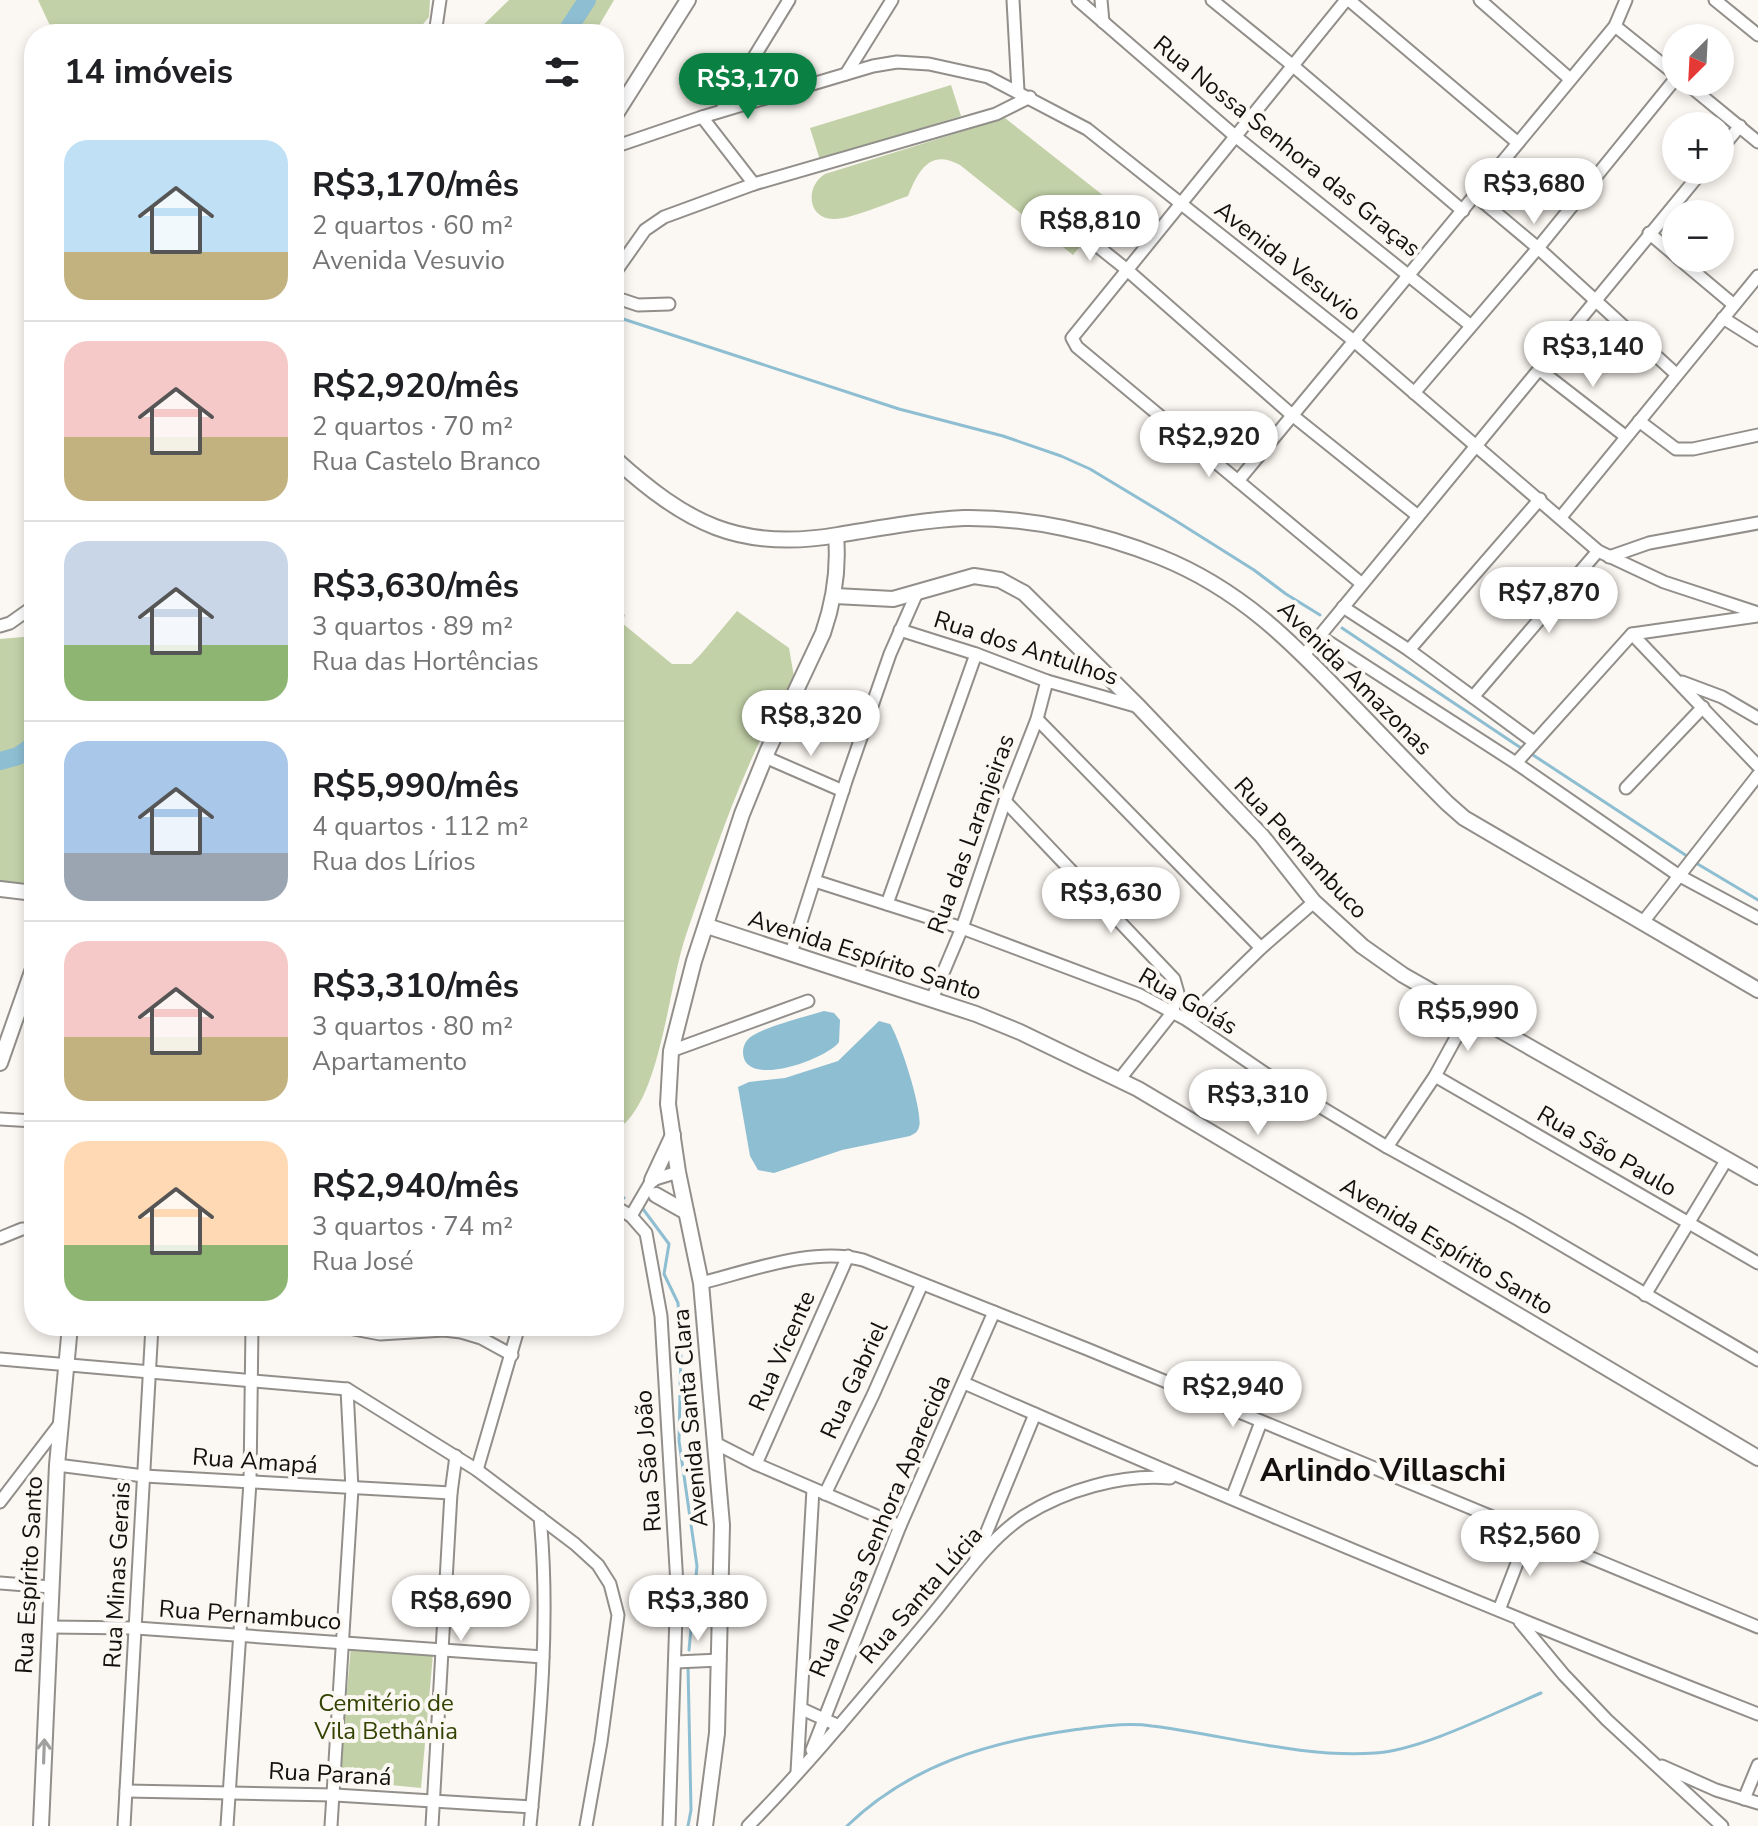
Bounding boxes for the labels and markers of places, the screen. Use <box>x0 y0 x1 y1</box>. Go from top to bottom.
pin: R$3,170 <box>674 53 822 121</box>
pin: R$3,680 <box>1460 158 1608 226</box>
pin: R$8,810 <box>1016 195 1164 263</box>
pin: R$3,140 <box>1519 321 1667 389</box>
pin: R$2,920 <box>1135 411 1283 479</box>
pin: R$7,870 <box>1475 567 1623 635</box>
pin: R$8,320 <box>737 690 885 758</box>
pin: R$3,630 <box>1037 867 1185 935</box>
pin: R$5,990 <box>1394 985 1542 1053</box>
pin: R$3,310 <box>1184 1069 1332 1137</box>
pin: R$2,940 <box>1159 1361 1307 1429</box>
pin: R$2,560 <box>1456 1510 1604 1578</box>
pin: R$8,690 <box>387 1575 535 1643</box>
pin: R$3,380 <box>624 1575 772 1643</box>

